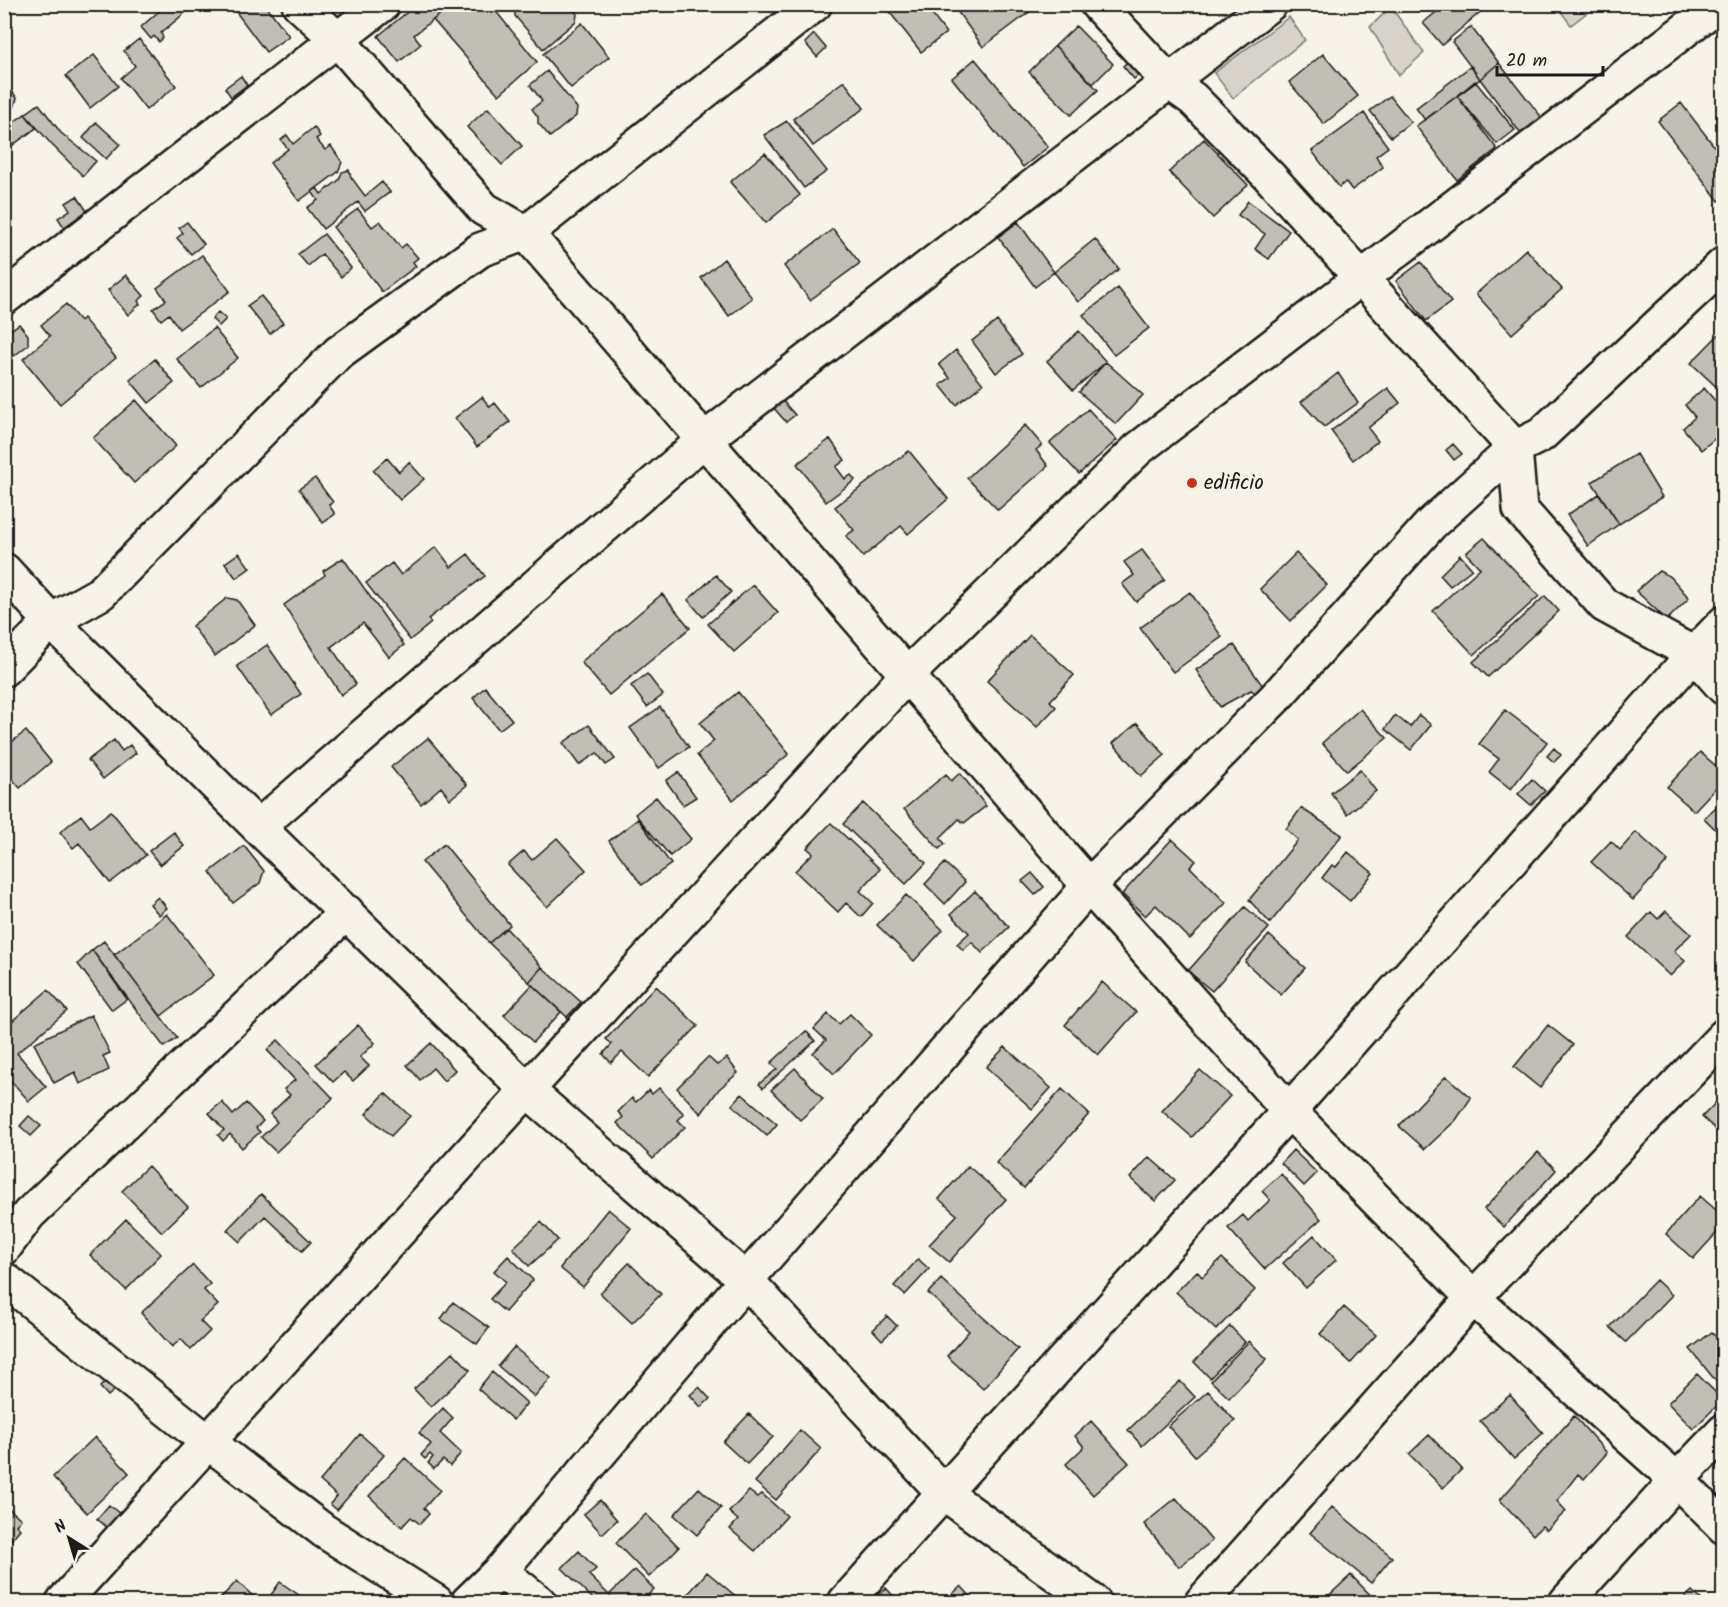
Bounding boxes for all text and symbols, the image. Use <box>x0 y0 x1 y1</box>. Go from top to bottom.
scale bar <box>1497 39 1604 77</box>
text: 20 m <box>1506 47 1547 76</box>
place label: edificio <box>1204 467 1264 500</box>
marker: edificio <box>1185 476 1199 490</box>
north arrow <box>39 1508 99 1568</box>
text: N <box>49 1514 72 1540</box>

